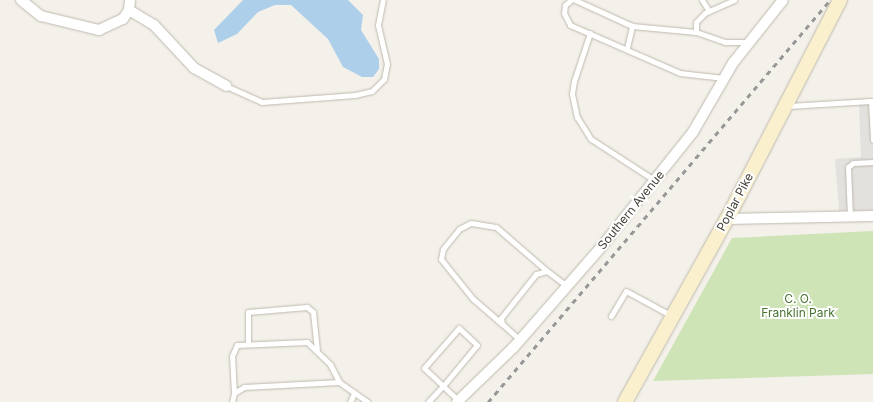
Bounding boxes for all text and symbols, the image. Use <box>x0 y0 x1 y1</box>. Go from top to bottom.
street label: Southern Avenue <box>595 168 667 252</box>
street label: Poplar Pike <box>714 171 756 233</box>
park label: C. O. Franklin Park <box>761 292 835 320</box>

